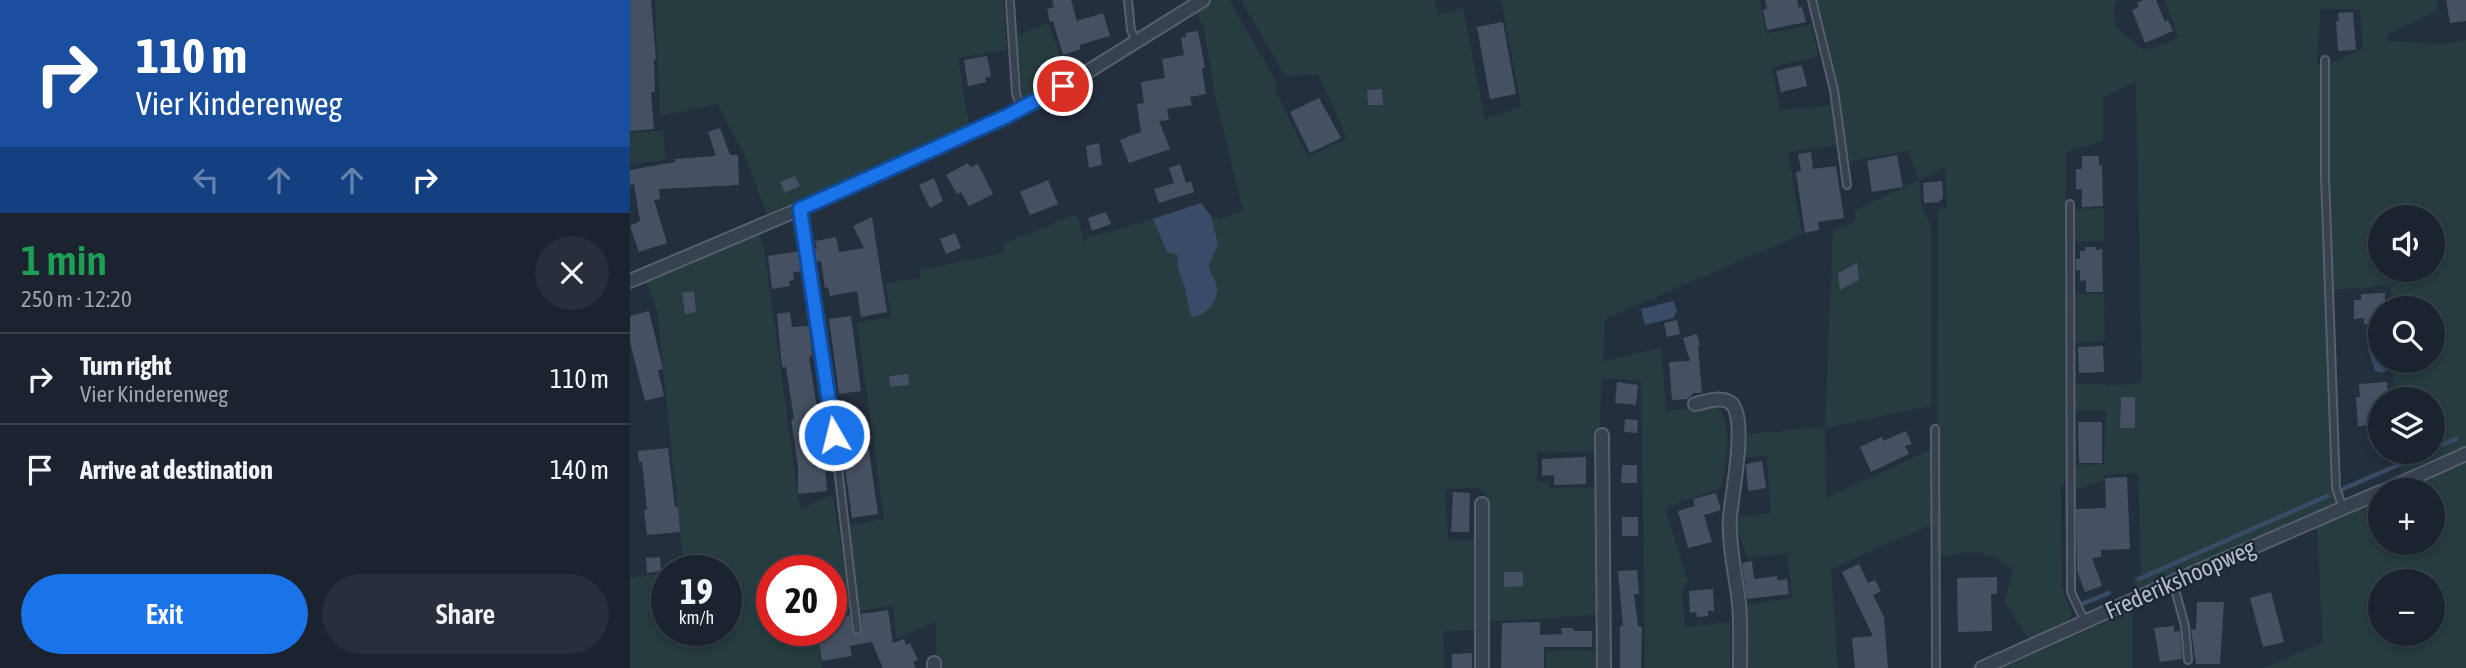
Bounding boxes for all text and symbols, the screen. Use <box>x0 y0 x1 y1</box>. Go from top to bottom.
text: 110 m <box>136 27 247 83</box>
icon: right <box>21 28 112 119</box>
pin <box>1033 56 1093 116</box>
icon: arrive <box>1044 67 1082 105</box>
text: Vier Kinderenweg <box>136 85 342 122</box>
icon: left <box>187 161 225 199</box>
icon: ahead <box>260 161 298 199</box>
icon: ahead <box>333 161 371 199</box>
icon: right <box>406 161 444 199</box>
map controls <box>2368 205 2445 646</box>
button: sound <box>2368 205 2445 282</box>
text: 1 min <box>21 236 107 284</box>
button: close <box>535 236 609 310</box>
text: 250 m · 12:20 <box>21 286 132 312</box>
button: search <box>2368 296 2445 373</box>
text: Turn right <box>80 351 171 381</box>
icon: right <box>21 360 59 398</box>
text: 110 m <box>550 364 609 394</box>
text: Vier Kinderenweg <box>80 381 228 407</box>
button: layers <box>2368 387 2445 464</box>
position arrow <box>797 398 871 472</box>
icon: arrive <box>21 451 59 489</box>
text: Arrive at destination <box>80 455 273 485</box>
text: 140 m <box>550 455 609 485</box>
button: + <box>2368 478 2445 555</box>
street label: Frederikshoopweg <box>2101 534 2260 624</box>
speed limit sign: 20 <box>756 555 847 646</box>
button: − <box>2368 569 2445 646</box>
text: 19 <box>680 571 713 611</box>
button: Exit <box>21 574 308 654</box>
button: Share <box>322 574 609 654</box>
text: km/h <box>679 607 714 628</box>

